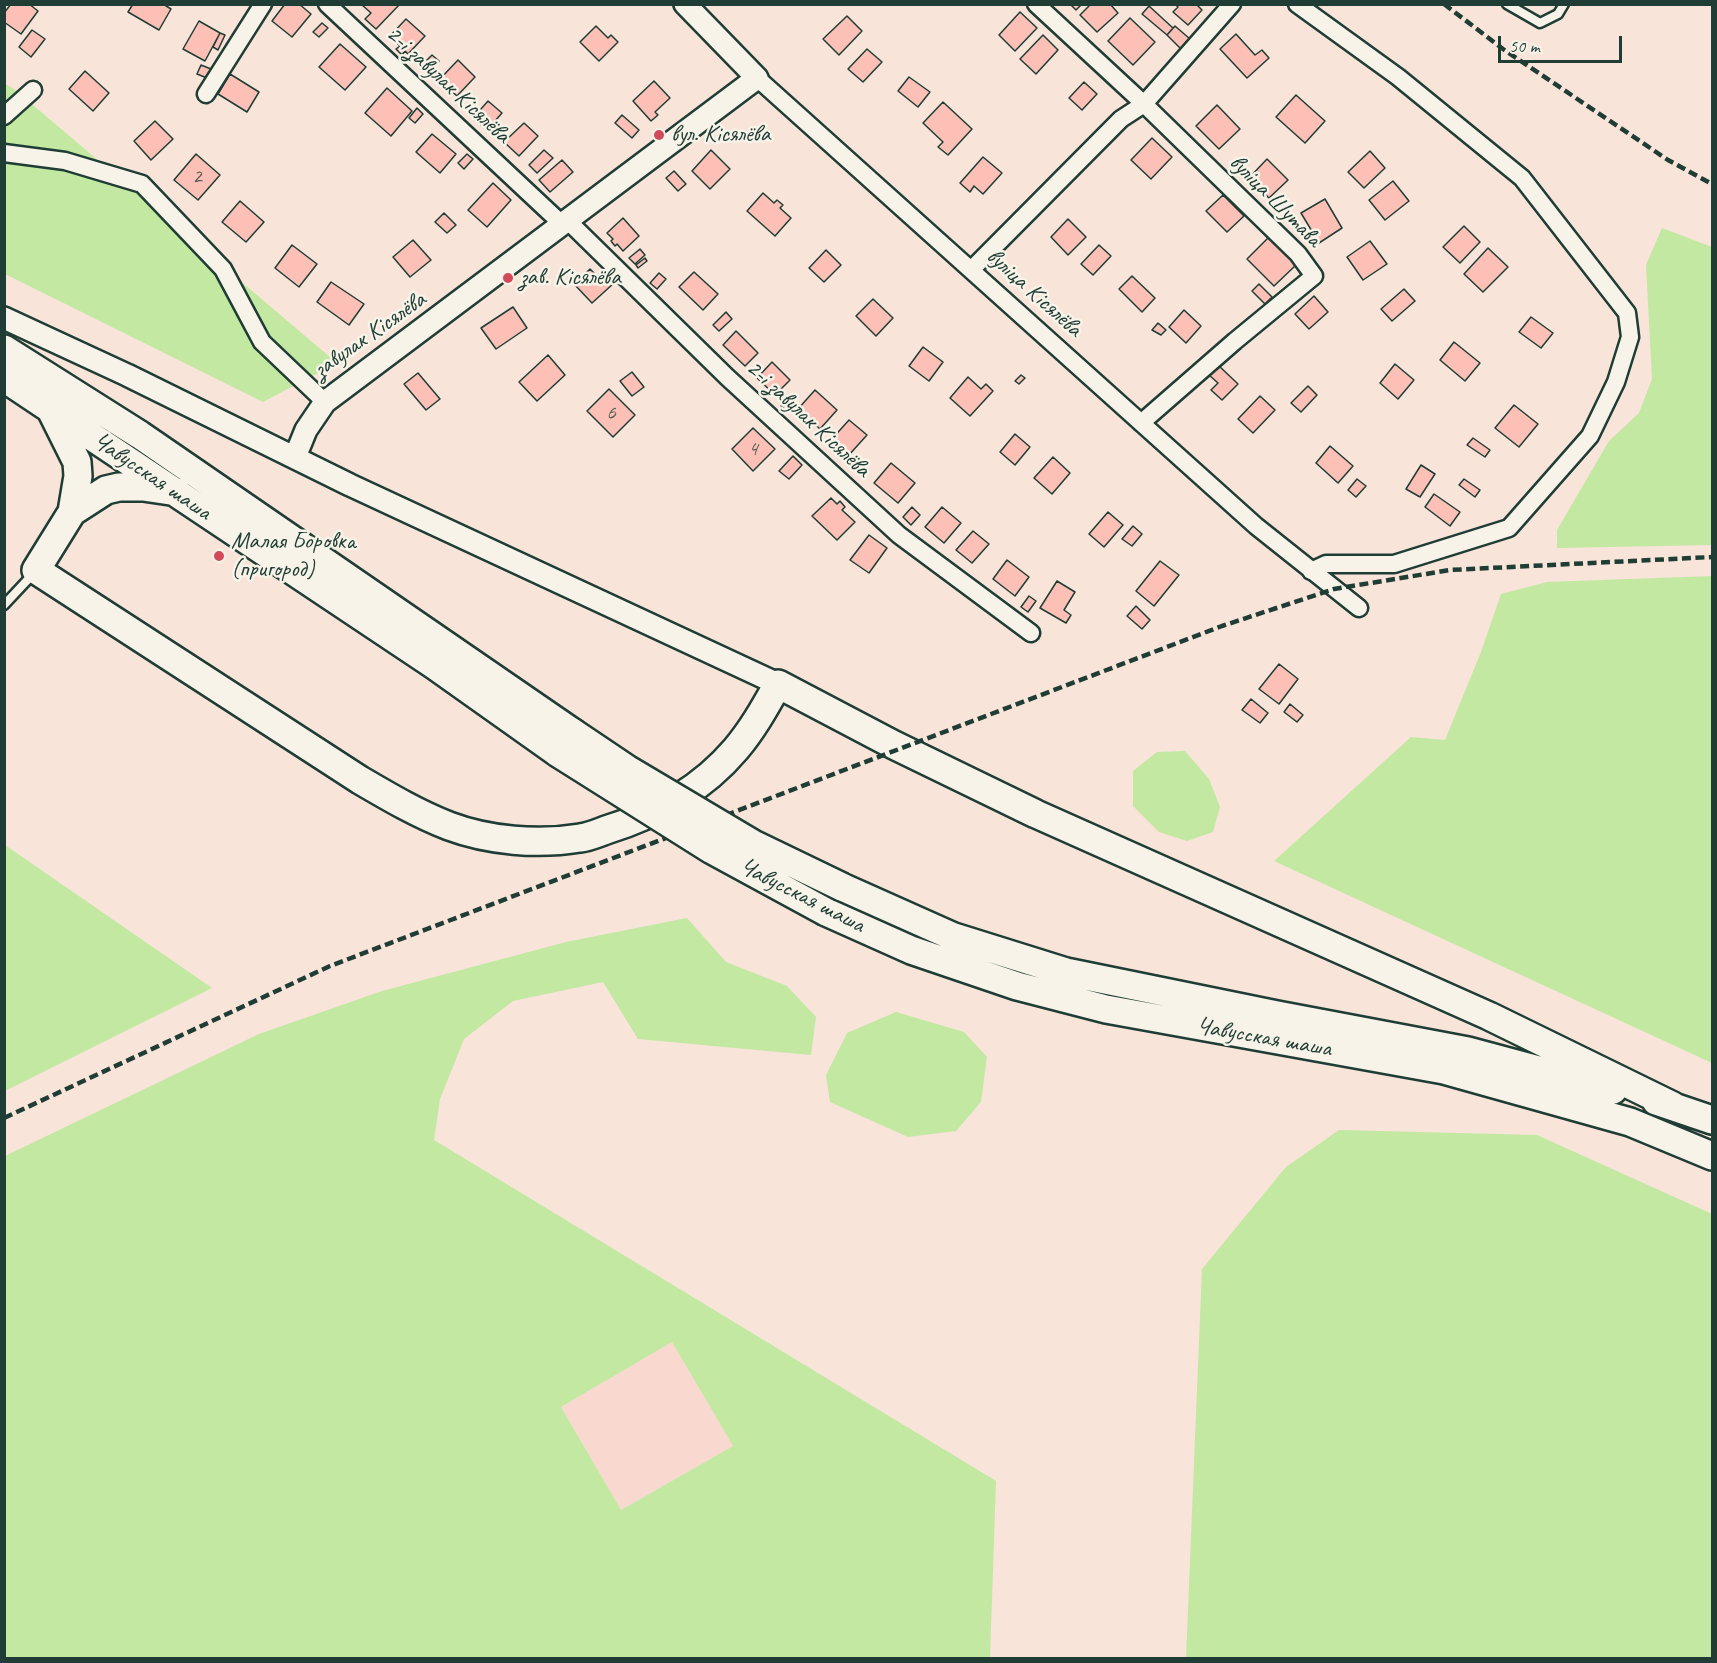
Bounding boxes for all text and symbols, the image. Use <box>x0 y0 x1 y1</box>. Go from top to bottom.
street label: 2-і завулак Кісялёва <box>380 20 516 150</box>
scale bar <box>1501 24 1626 62</box>
text: 50 m <box>1509 35 1540 57</box>
place label: вул. Кісялёва <box>671 121 770 149</box>
marker: вул. Кісялёва <box>652 128 666 142</box>
street label: вуліца Шутава <box>1223 149 1327 253</box>
house number: 2 <box>192 164 202 190</box>
street label: вуліца Кісялёва <box>980 242 1088 344</box>
place label: зав. Кісялёва <box>520 264 621 292</box>
marker: зав. Кісялёва <box>501 271 515 285</box>
street label: завулак Кісялёва <box>308 286 432 384</box>
street label: 2-і завулак Кісялёва <box>740 354 876 484</box>
house number: 6 <box>606 400 616 426</box>
street label: Чавусская шаша <box>87 427 217 527</box>
house number: 4 <box>748 436 758 462</box>
place label: Малая Боровка (пригород) <box>231 528 355 584</box>
marker: Малая Боровка (пригород) <box>212 549 226 563</box>
street label: Чавусская шаша <box>735 852 869 940</box>
street label: Чавусская шаша <box>1194 1012 1334 1064</box>

